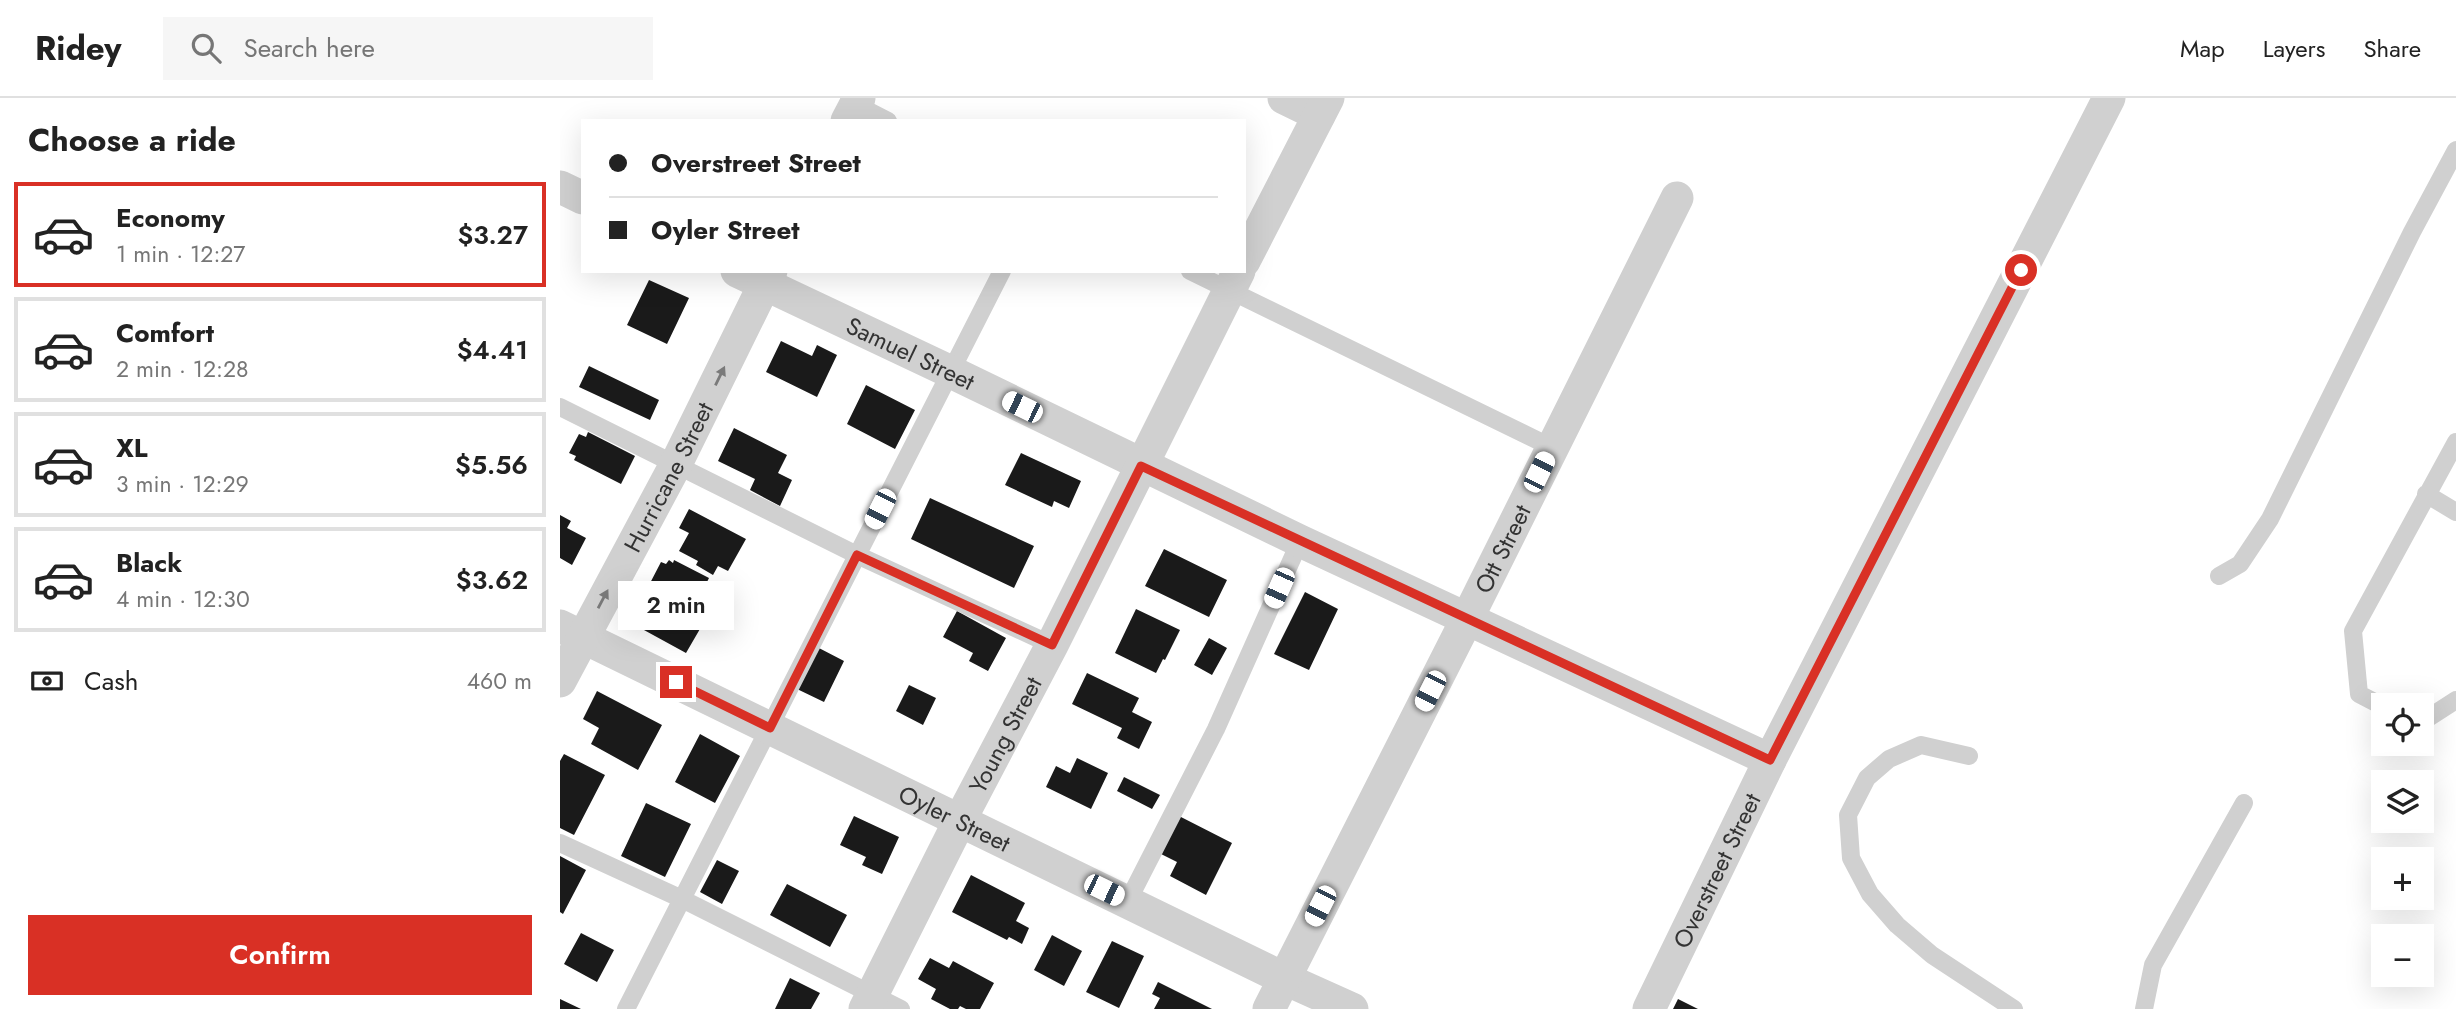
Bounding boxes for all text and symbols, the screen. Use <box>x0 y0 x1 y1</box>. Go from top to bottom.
search box <box>163 17 653 80</box>
text: Ridey <box>35 25 121 72</box>
icon: search <box>187 29 225 67</box>
text: Search here <box>243 29 375 67</box>
text: Map <box>2180 31 2225 66</box>
text: Layers <box>2263 31 2325 66</box>
text: Share <box>2363 31 2421 66</box>
text: Choose a ride <box>28 117 236 163</box>
text: Overstreet Street <box>651 144 861 182</box>
text: Economy <box>116 199 225 237</box>
icon: car <box>32 203 95 266</box>
text: Oyler Street <box>651 211 800 249</box>
text: $3.27 <box>457 216 528 254</box>
text: 1 min · 12:27 <box>116 237 245 271</box>
route start <box>2005 254 2037 286</box>
street label: Samuel Street <box>841 308 981 399</box>
text: Comfort <box>116 314 214 352</box>
icon: car <box>32 318 95 381</box>
text: $4.41 <box>457 331 528 369</box>
text: 2 min · 12:28 <box>116 352 249 386</box>
one-way arrow <box>714 366 725 386</box>
car <box>999 388 1046 426</box>
street label: Hurricane Street <box>615 396 722 558</box>
text: XL <box>116 429 148 467</box>
icon: car <box>32 433 95 496</box>
text: $5.56 <box>455 446 528 484</box>
car <box>1521 449 1558 495</box>
text: 3 min · 12:29 <box>116 467 249 501</box>
car <box>862 486 899 532</box>
street label: Ott Street <box>1465 498 1539 599</box>
text: Black <box>116 544 182 582</box>
icon: car <box>32 548 95 611</box>
text: $3.62 <box>456 561 528 599</box>
car <box>1261 565 1298 611</box>
callout: 2 min <box>618 580 734 630</box>
text: 4 min · 12:30 <box>116 582 250 616</box>
text: 2 min <box>646 588 706 622</box>
one-way arrow <box>597 589 609 609</box>
icon: cash <box>28 662 66 700</box>
text: Cash <box>84 662 138 700</box>
text: 460 m <box>467 664 532 698</box>
route end <box>660 666 692 698</box>
car <box>1412 668 1449 714</box>
street label: Young Street <box>960 670 1050 799</box>
map controls <box>2371 693 2434 987</box>
button: locate <box>2371 693 2434 756</box>
button: layers <box>2371 770 2434 833</box>
street label: Oyler Street <box>893 776 1017 860</box>
street label: Overstreet Street <box>1664 787 1769 954</box>
button: + <box>2371 847 2434 910</box>
car <box>1081 871 1128 909</box>
car <box>1302 883 1339 929</box>
button: Confirm <box>28 915 532 995</box>
button: − <box>2371 924 2434 987</box>

